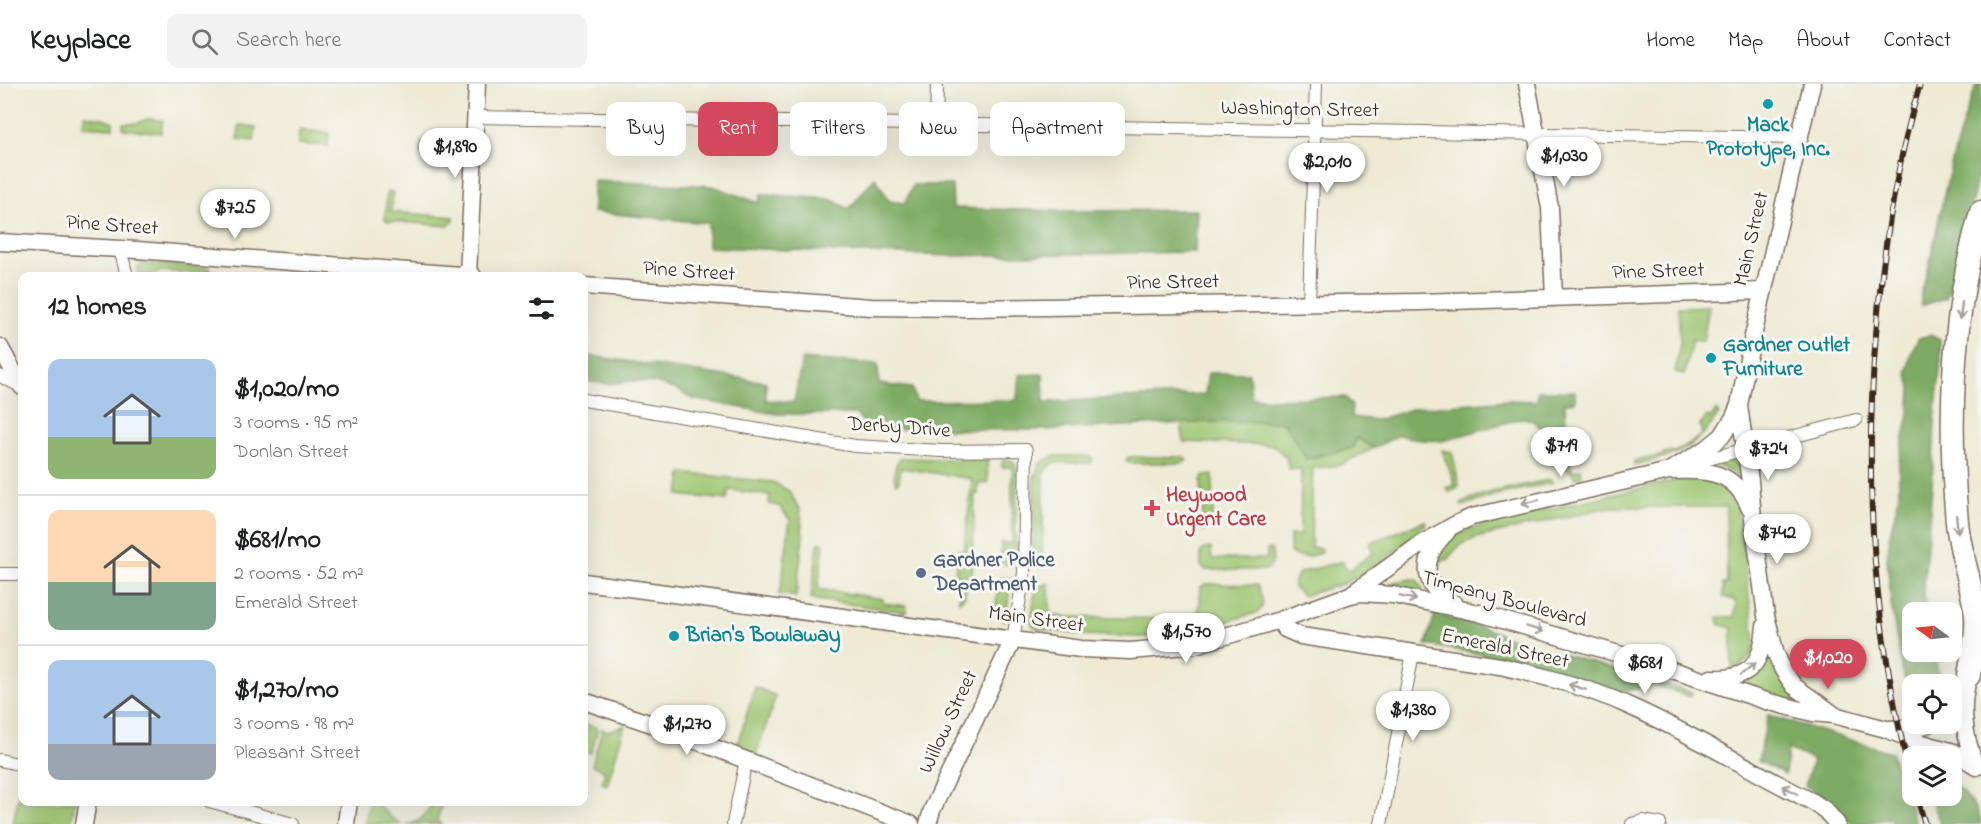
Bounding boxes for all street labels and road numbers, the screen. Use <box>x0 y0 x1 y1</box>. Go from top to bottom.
street label: Washington Street <box>1221 94 1379 128</box>
street label: Main Street <box>1727 189 1777 289</box>
street label: Pine Street <box>65 208 159 244</box>
street label: Pine Street <box>642 254 736 290</box>
street label: Pine Street <box>1611 255 1705 289</box>
street label: Pine Street <box>1126 267 1220 299</box>
street label: Derby Drive <box>845 409 952 449</box>
street label: Timpany Boulevard <box>1418 564 1590 638</box>
street label: Main Street <box>986 598 1086 642</box>
street label: Emerald Street <box>1438 621 1572 677</box>
street label: Willow Street <box>912 665 986 779</box>

